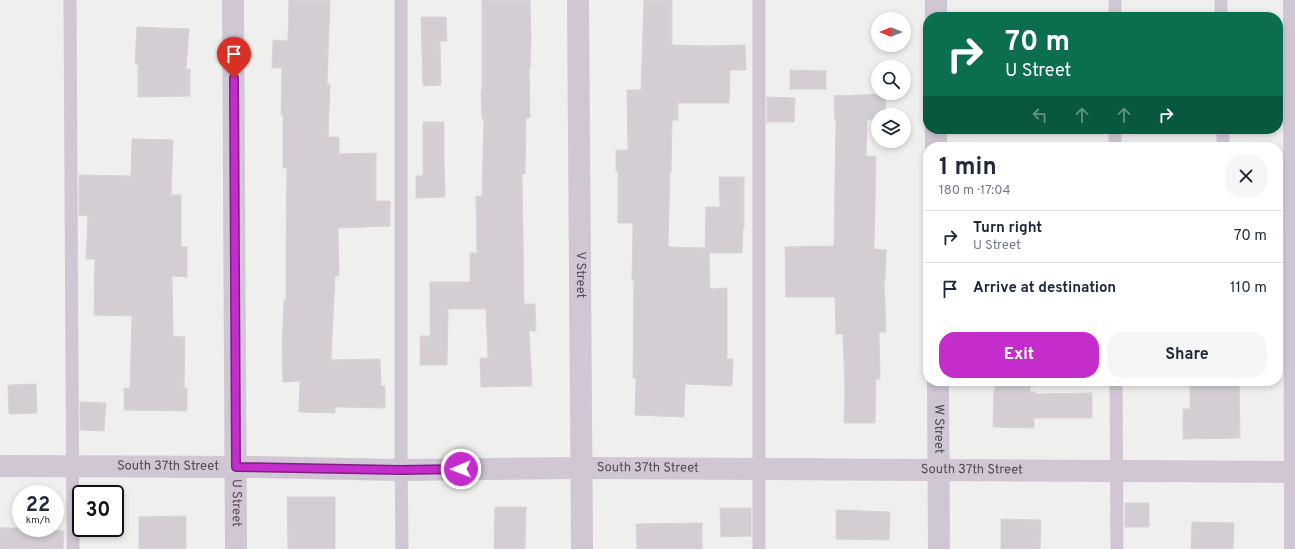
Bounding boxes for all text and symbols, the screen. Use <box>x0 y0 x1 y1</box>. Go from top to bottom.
north arrow <box>871 12 911 52</box>
map controls <box>871 12 911 148</box>
text: 70 m <box>1005 25 1070 61</box>
icon: right <box>939 28 991 80</box>
pin <box>217 37 251 78</box>
icon: arrive <box>223 43 245 65</box>
button: search <box>871 60 911 100</box>
text: U Street <box>1005 60 1071 83</box>
icon: left <box>1029 104 1051 126</box>
icon: ahead <box>1071 104 1093 126</box>
icon: ahead <box>1113 104 1135 126</box>
icon: right <box>1155 104 1177 126</box>
button: layers <box>871 108 911 148</box>
text: 1 min <box>939 153 997 183</box>
button: close <box>1225 155 1267 197</box>
text: 180 m · 17:04 <box>939 183 1011 199</box>
text: Turn right <box>973 219 1042 238</box>
icon: right <box>939 226 961 248</box>
text: 70 m <box>1234 227 1267 246</box>
text: U Street <box>973 238 1021 254</box>
street label: V Street <box>572 251 588 299</box>
icon: arrive <box>939 278 961 300</box>
text: Arrive at destination <box>973 279 1116 298</box>
text: 110 m <box>1230 279 1267 298</box>
button: Exit <box>939 332 1099 378</box>
button: Share <box>1107 332 1267 378</box>
street label: W Street <box>930 404 946 454</box>
position arrow <box>440 448 482 490</box>
street label: South 37th Street <box>117 458 219 475</box>
street label: South 37th Street <box>597 460 699 477</box>
street label: South 37th Street <box>921 462 1023 478</box>
street label: U Street <box>228 479 244 527</box>
speed limit sign: 30 <box>72 485 124 537</box>
text: 22 <box>26 493 50 519</box>
text: km/h <box>26 514 50 527</box>

